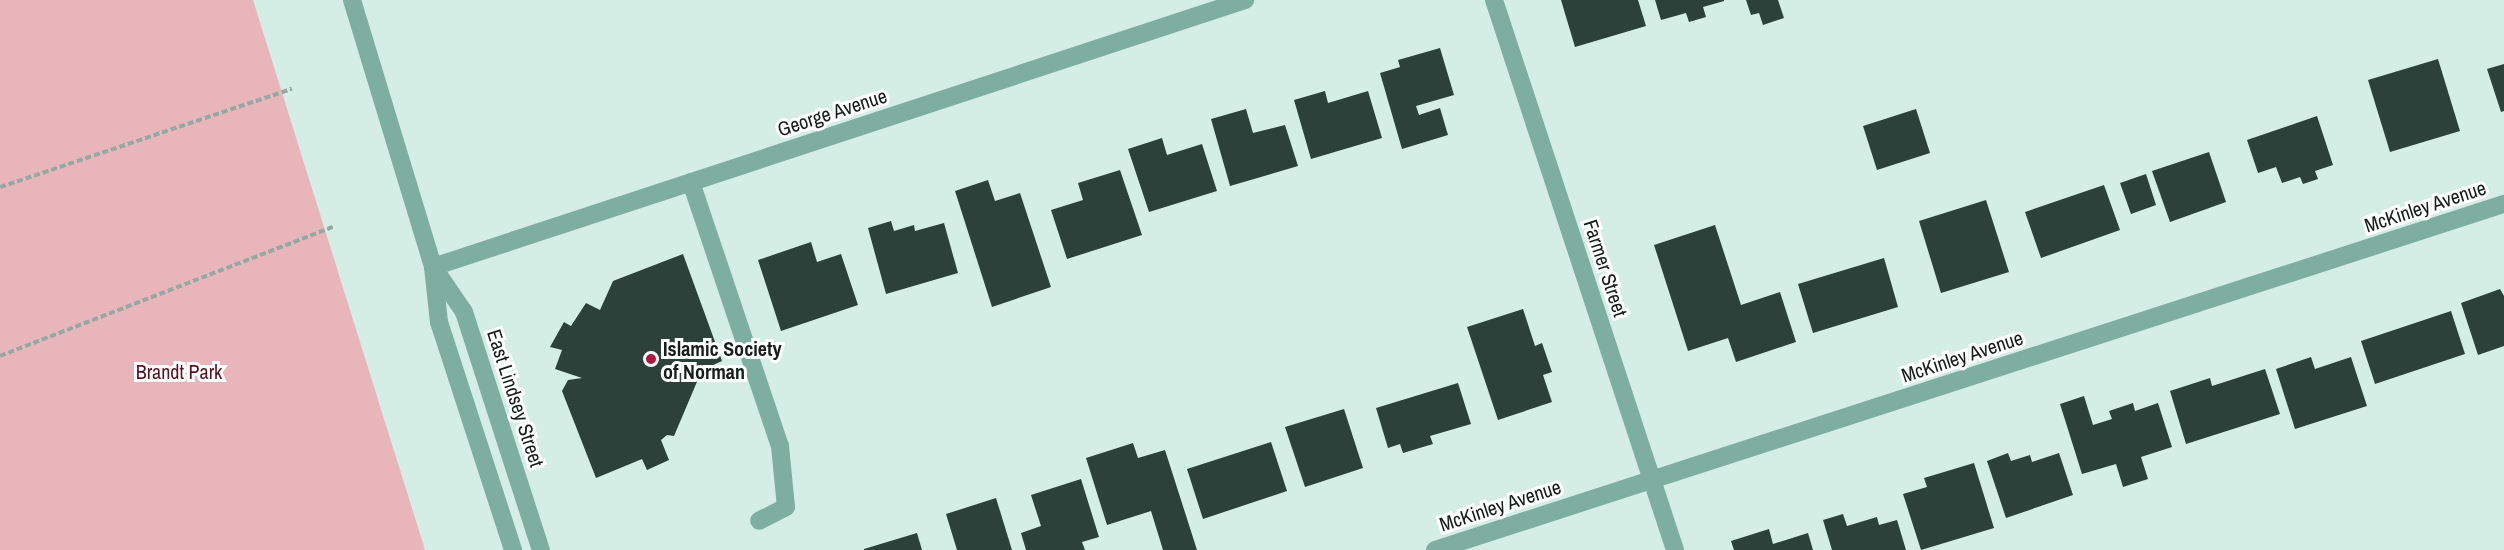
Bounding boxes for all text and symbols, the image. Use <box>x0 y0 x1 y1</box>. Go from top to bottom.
street label: George Avenue <box>774 83 890 141</box>
street label: McKinley Avenue <box>2361 175 2489 237</box>
street label: Farmer Street <box>1579 217 1633 319</box>
street label: McKinley Avenue <box>1898 325 2026 387</box>
street label: East Lindsey Street <box>482 326 550 470</box>
place label: Islamic Society of Norman <box>663 336 782 383</box>
marker: Islamic Society of Norman <box>644 352 658 366</box>
park label: Brandt Park <box>136 359 222 383</box>
street label: McKinley Avenue <box>1436 474 1564 536</box>

